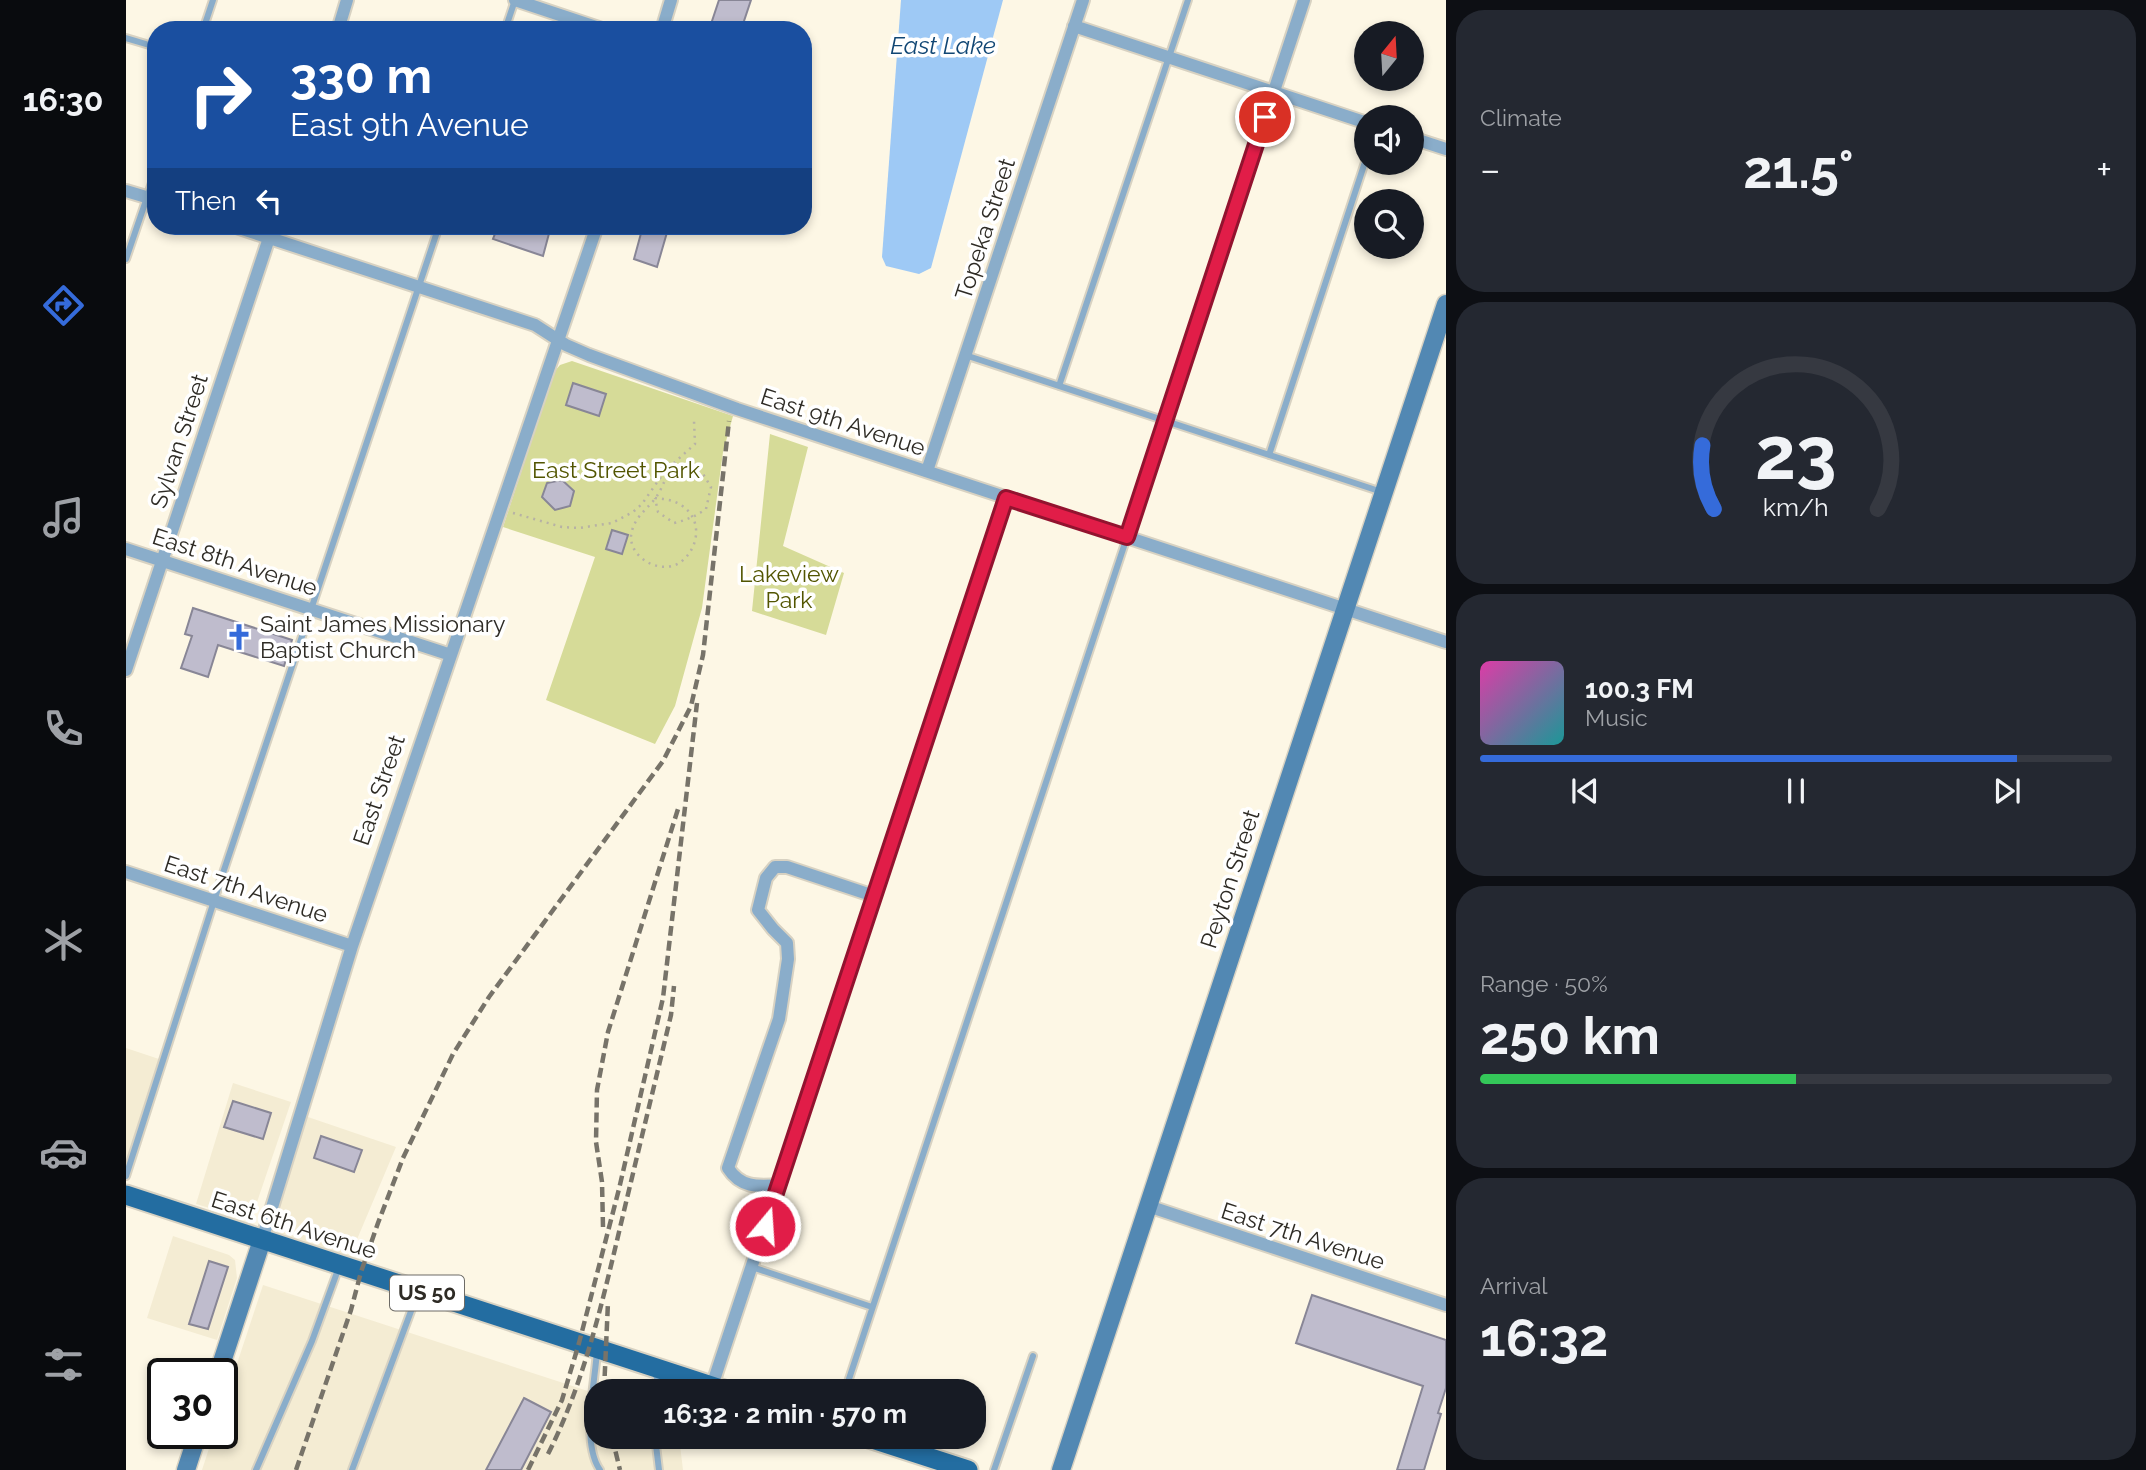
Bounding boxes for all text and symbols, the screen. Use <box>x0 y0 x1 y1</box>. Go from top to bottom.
north arrow <box>1354 21 1424 91</box>
map controls <box>1354 21 1424 259</box>
water label: East Lake <box>890 31 996 60</box>
text: 330 m <box>290 47 432 104</box>
icon: right <box>175 49 266 140</box>
text: 16:30 <box>23 81 103 118</box>
pin <box>1235 87 1295 147</box>
icon: arrive <box>1246 98 1284 136</box>
text: Climate <box>1480 104 1562 131</box>
button: sound <box>1354 105 1424 175</box>
text: East 9th Avenue <box>290 106 529 143</box>
text: 21.5° <box>1743 139 1854 200</box>
text: − <box>1480 147 1500 192</box>
text: + <box>2096 147 2112 192</box>
street label: Topeka Street <box>949 154 1020 303</box>
icon: left <box>250 182 288 220</box>
text: Then <box>175 186 236 216</box>
button: search <box>1354 189 1424 259</box>
icon: directions <box>39 281 88 330</box>
street label: Sylvan Street <box>144 370 213 511</box>
street label: East 9th Avenue <box>757 382 929 461</box>
text: 23 <box>1755 411 1837 496</box>
park label: East Street Park <box>532 456 700 483</box>
text: km/h <box>1763 492 1829 522</box>
icon: music <box>39 493 88 542</box>
street label: East 8th Avenue <box>149 522 321 601</box>
park label: Lakeview Park <box>739 560 839 613</box>
place label: Saint James Missionary Baptist Church <box>260 610 505 663</box>
church icon: Saint James Missionary Baptist Church <box>224 622 254 652</box>
text: 100.3 FM <box>1585 674 1694 704</box>
icon: phone <box>39 704 88 753</box>
text: Music <box>1585 704 1648 731</box>
street label: East Street <box>347 731 410 849</box>
icon: previous <box>1566 772 1604 810</box>
icon: pause <box>1777 772 1815 810</box>
icon: next <box>1988 772 2026 810</box>
street label: Peyton Street <box>1194 806 1265 951</box>
street label: East 7th Avenue <box>161 849 331 928</box>
icon: climate <box>39 916 88 965</box>
text: Range · 50% <box>1480 970 1608 997</box>
text: 250 km <box>1480 1005 1660 1066</box>
icon: car <box>39 1128 88 1177</box>
street label: East 6th Avenue <box>208 1185 380 1264</box>
position arrow <box>728 1189 802 1263</box>
street label: East 7th Avenue <box>1218 1196 1388 1275</box>
text: Arrival <box>1480 1272 1547 1299</box>
road number: US 50 <box>390 1276 464 1310</box>
text: 16:32 <box>1480 1307 1608 1368</box>
icon: filters <box>39 1340 88 1389</box>
speed limit sign: 30 <box>147 1358 238 1449</box>
text: 16:32 · 2 min · 570 m <box>663 1399 907 1429</box>

